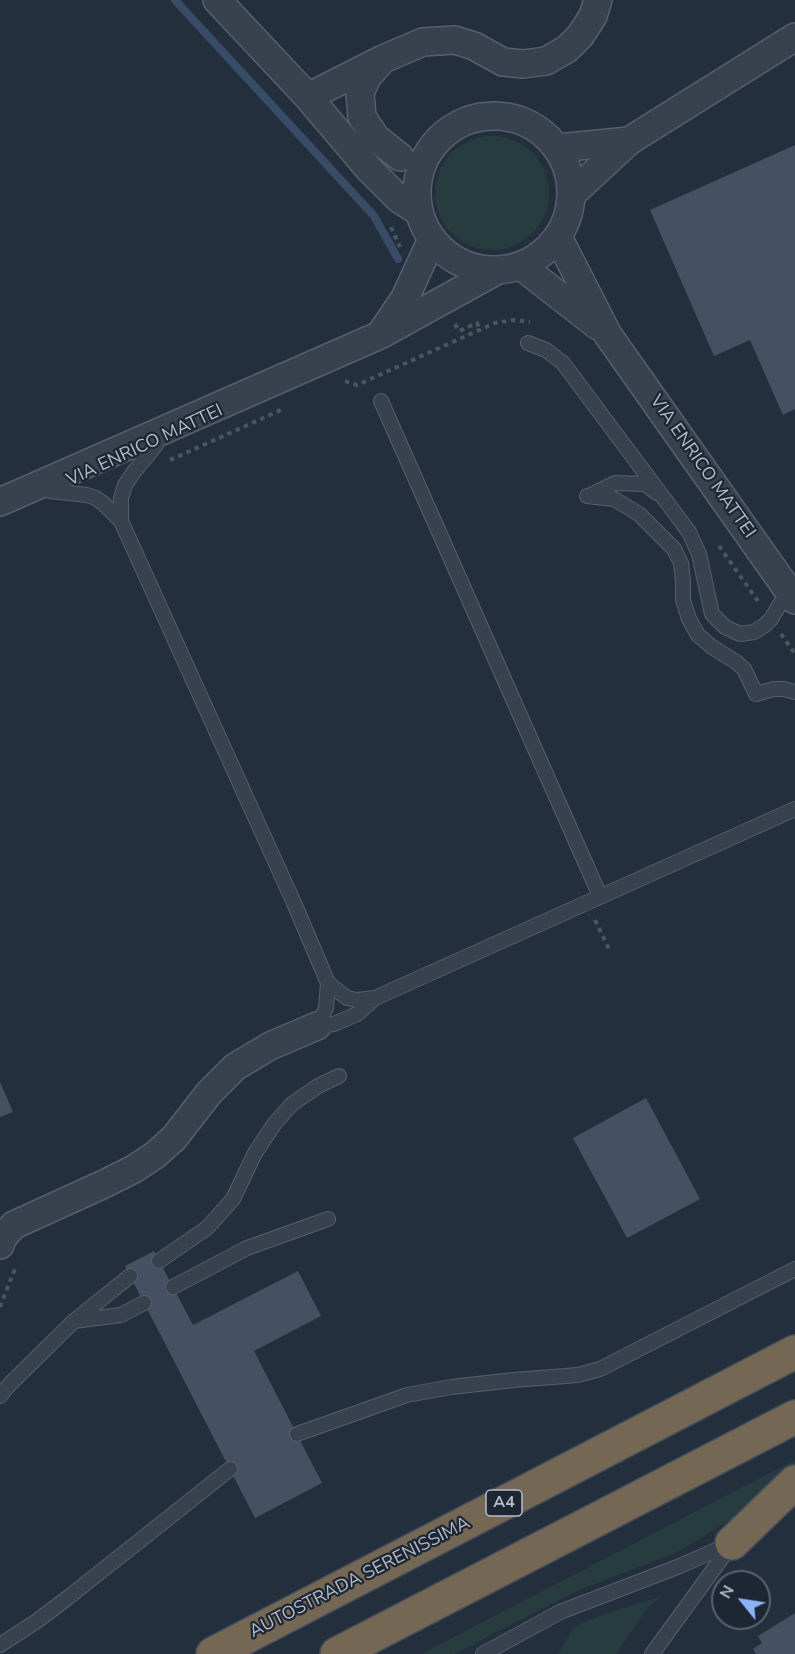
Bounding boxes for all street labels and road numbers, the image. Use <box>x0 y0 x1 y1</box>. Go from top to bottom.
street label: VIA ENRICO MATTEI <box>645 391 759 543</box>
street label: VIA ENRICO MATTEI <box>64 400 226 492</box>
road number: A4 <box>486 1490 522 1516</box>
street label: AUTOSTRADA SERENISSIMA <box>246 1513 474 1643</box>

